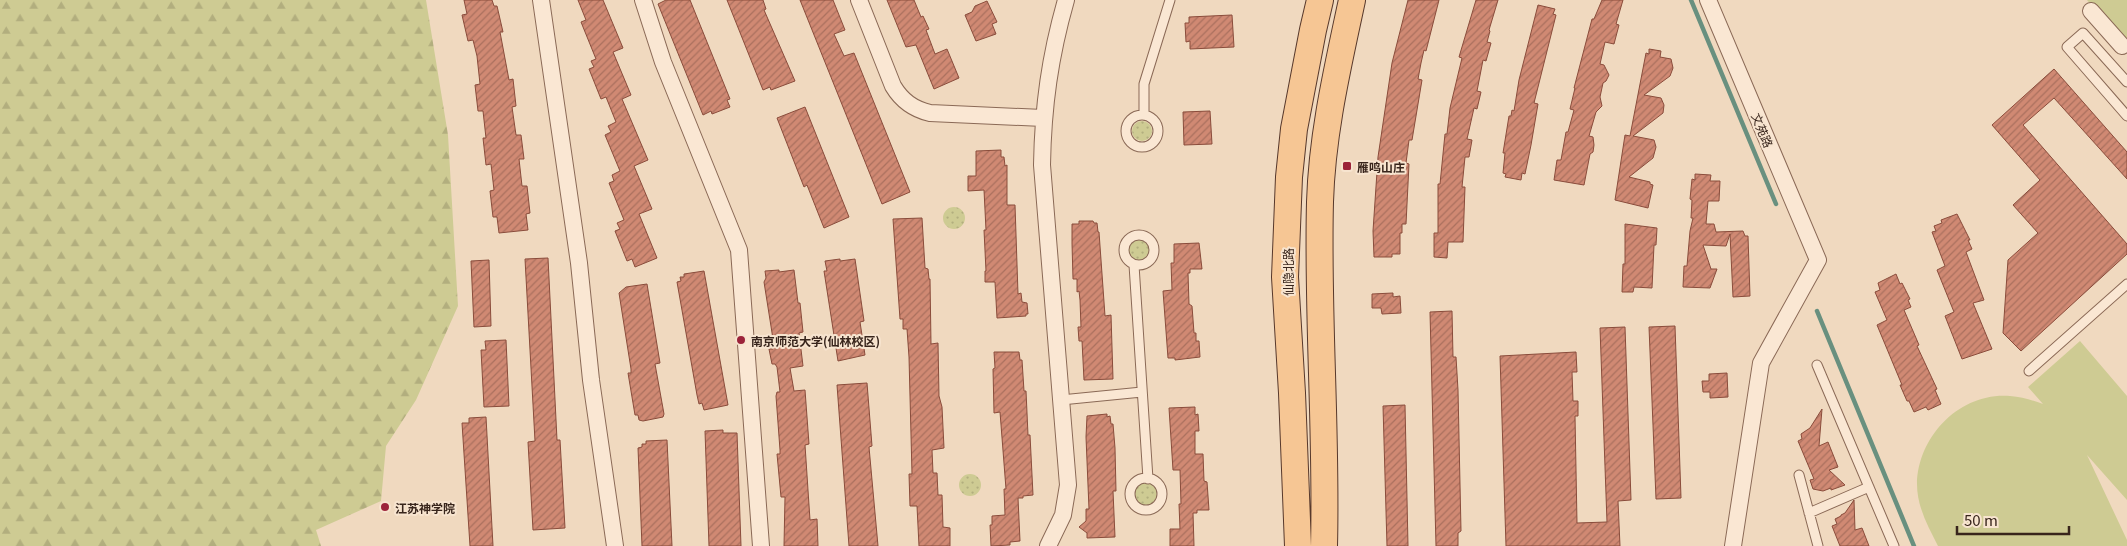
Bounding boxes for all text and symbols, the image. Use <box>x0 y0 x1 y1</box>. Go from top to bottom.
street label: 文苑路 <box>1748 110 1778 150</box>
place label: 雁鸣山庄 <box>1357 158 1405 175</box>
marker: 雁鸣山庄 <box>1341 160 1353 172</box>
street label: 仙隐北路 <box>1279 248 1296 296</box>
place label: 南京师范大学(仙林校区) <box>751 332 880 349</box>
marker: 南京师范大学(仙林校区) <box>735 334 747 346</box>
place label: 江苏神学院 <box>395 499 455 516</box>
marker: 江苏神学院 <box>379 501 391 513</box>
scale bar <box>1957 504 2070 536</box>
text: 50 m <box>1964 509 1998 530</box>

